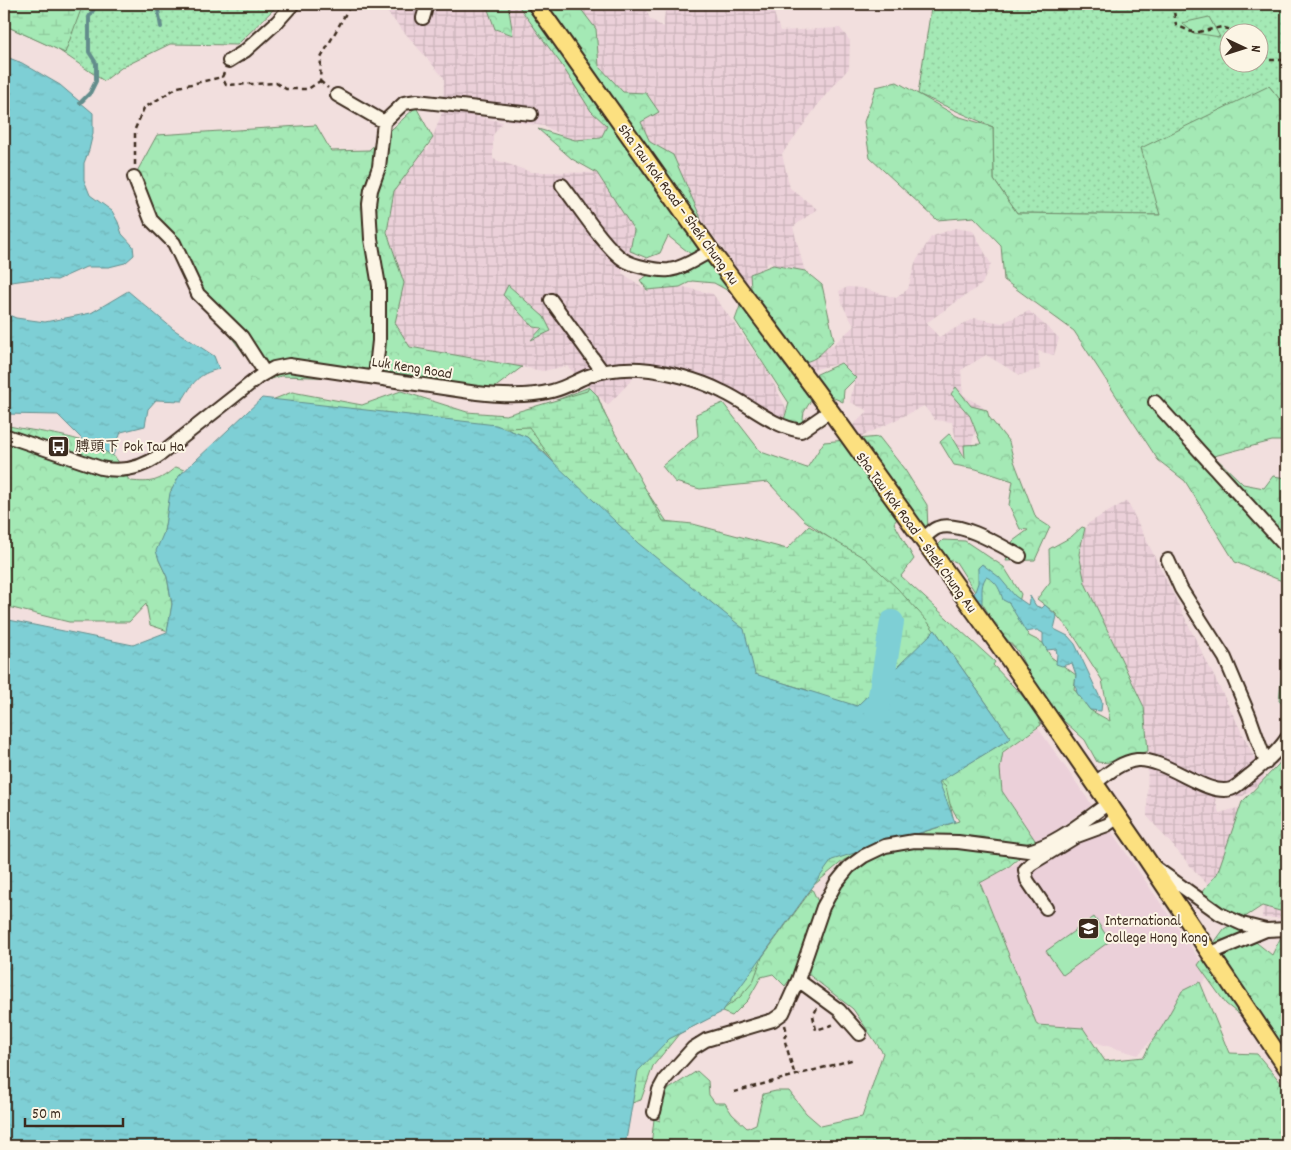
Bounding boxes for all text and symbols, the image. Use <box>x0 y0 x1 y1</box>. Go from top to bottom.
north arrow <box>1218 22 1268 72</box>
text: N <box>1245 45 1265 53</box>
street label: Sha Tau Kok Road – Shek Chung Au <box>611 120 743 290</box>
street label: Luk Keng Road <box>370 352 453 386</box>
bus stop icon: 膊頭下 Pok Tau Ha <box>47 434 71 458</box>
place label: 膊頭下 Pok Tau Ha <box>75 437 185 459</box>
street label: Sha Tau Kok Road – Shek Chung Au <box>849 448 981 618</box>
place label: International College Hong Kong <box>1105 911 1208 950</box>
school or university icon: International College Hong Kong <box>1077 917 1101 941</box>
scale bar <box>25 1095 122 1127</box>
text: 50 m <box>32 1104 61 1126</box>

